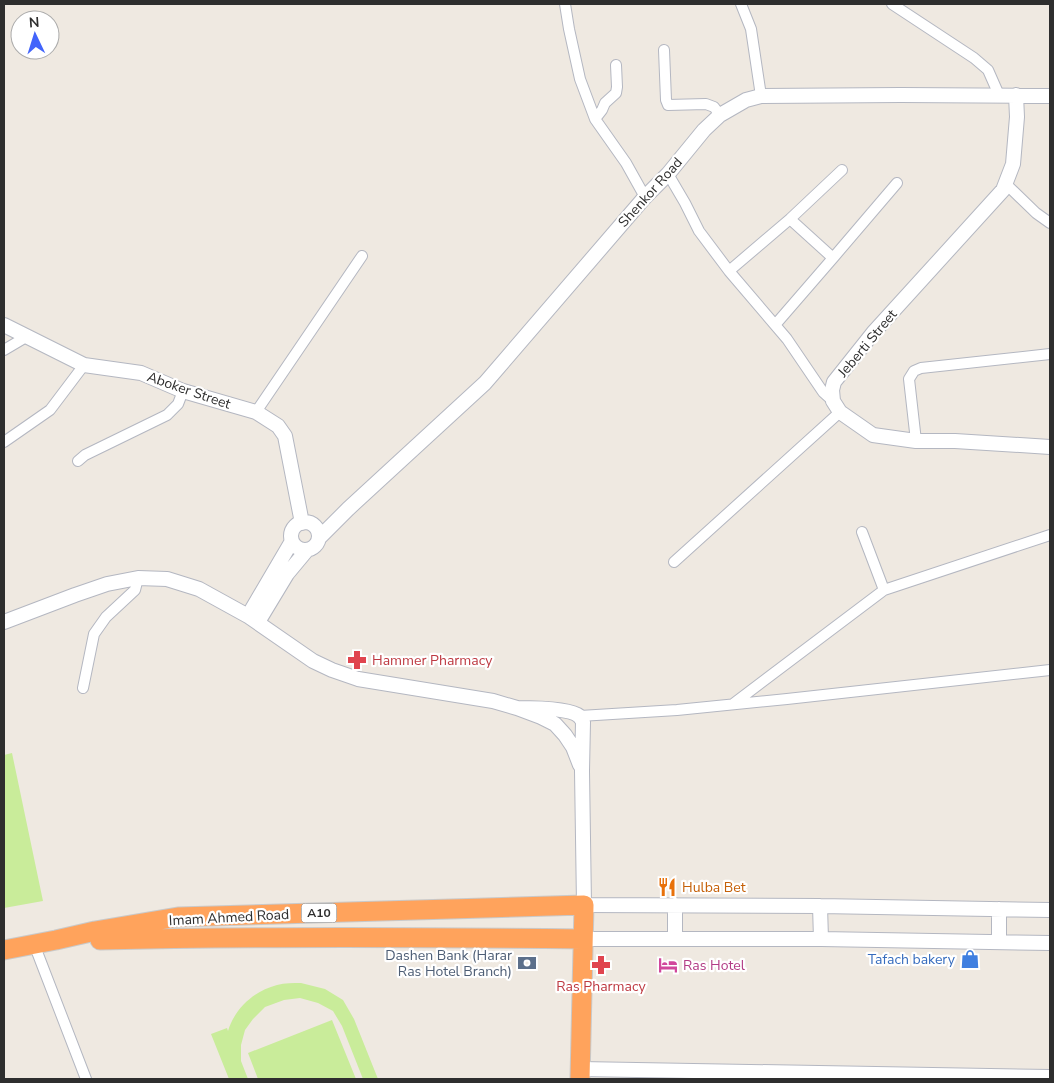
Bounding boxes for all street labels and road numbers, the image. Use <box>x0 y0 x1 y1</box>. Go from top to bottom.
street label: Shenkor Road <box>614 153 687 231</box>
street label: Jeberti Street <box>833 305 901 382</box>
street label: Aboker Street <box>145 367 233 414</box>
road number: A10 <box>302 904 336 922</box>
street label: Imam Ahmed Road <box>168 905 290 930</box>

